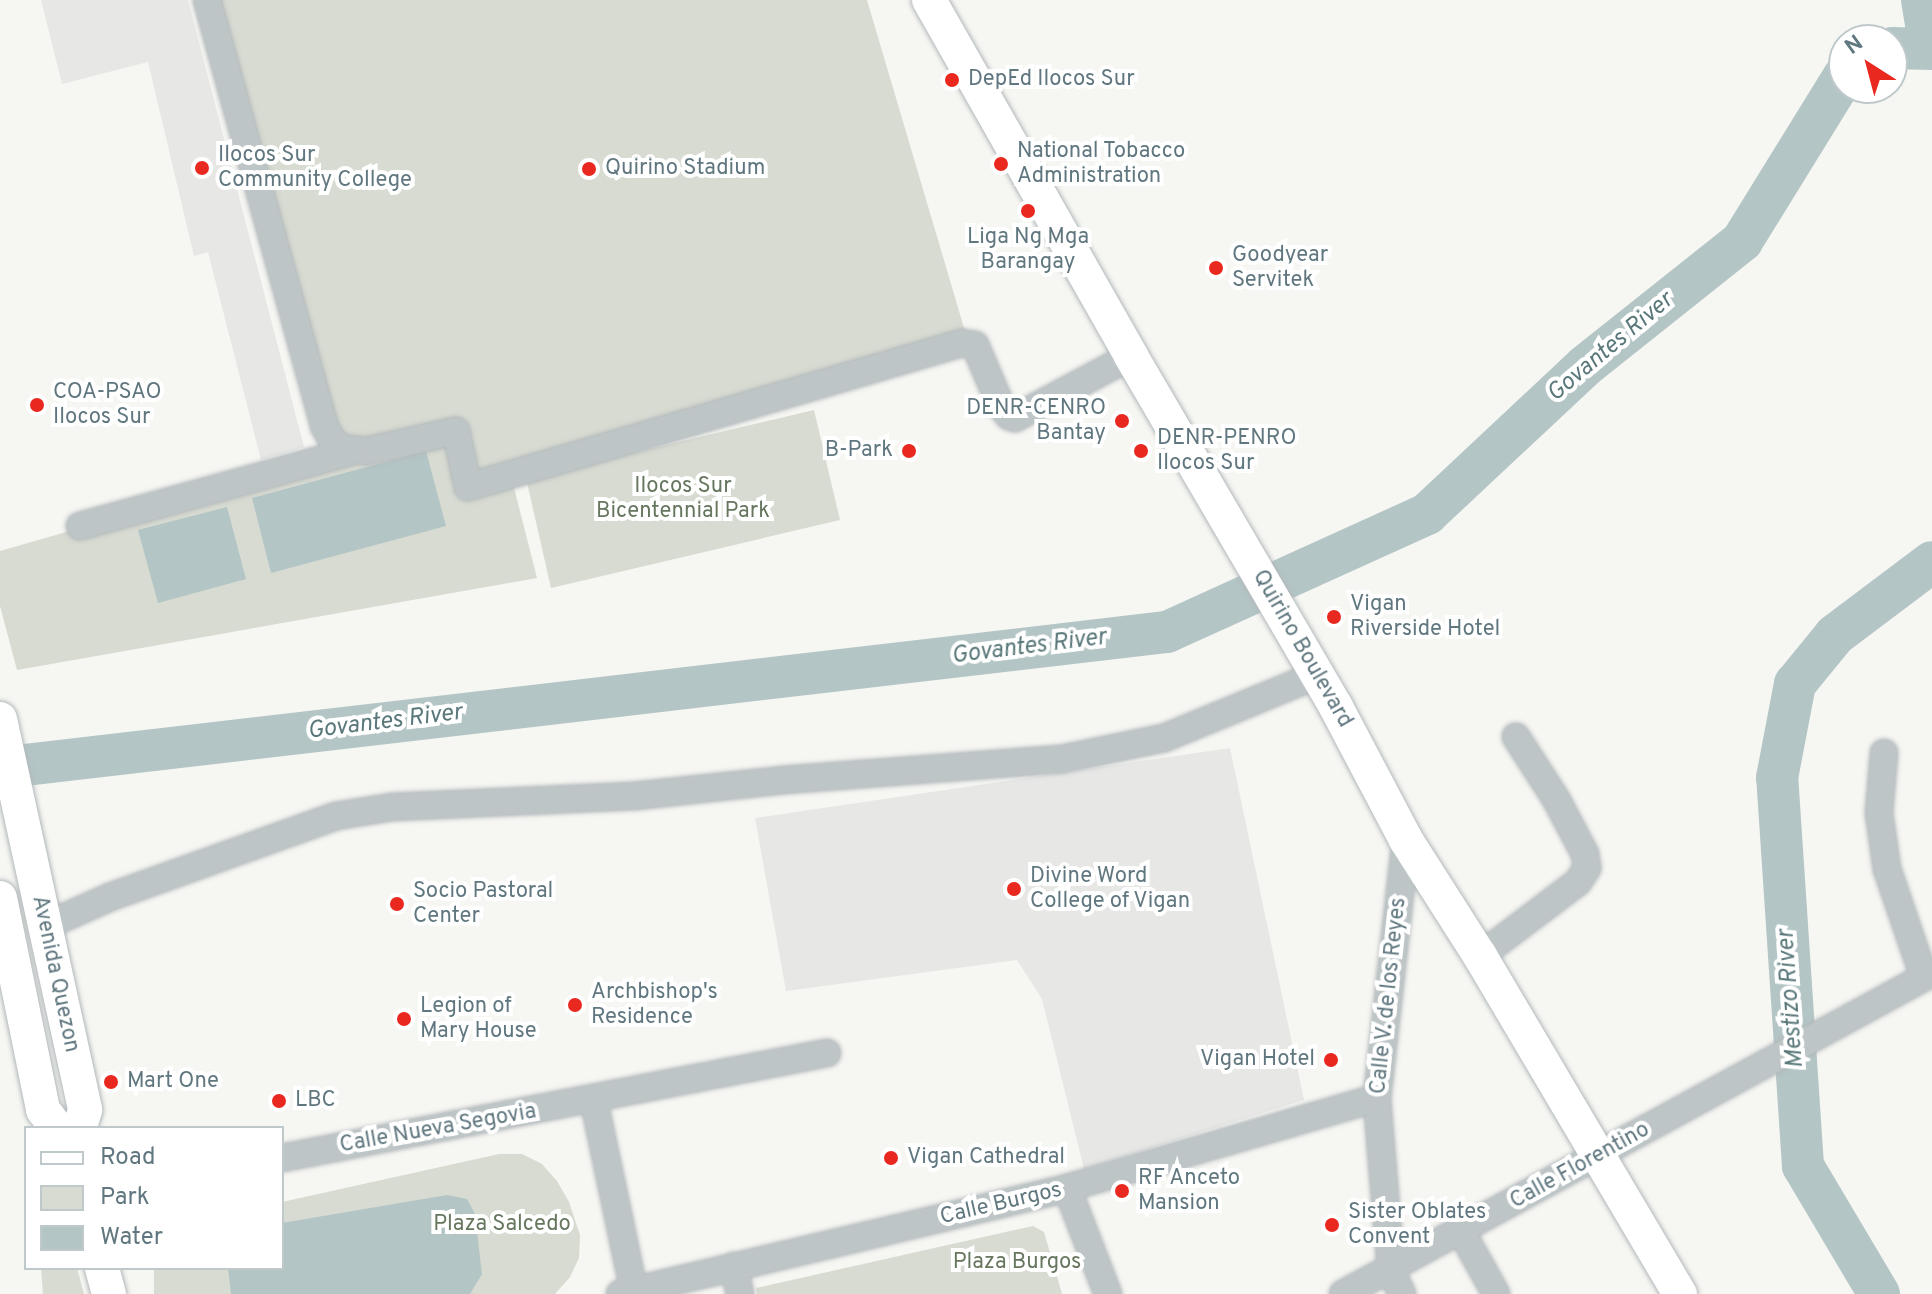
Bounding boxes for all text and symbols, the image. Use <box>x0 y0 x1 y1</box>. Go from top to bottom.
north arrow <box>1828 24 1908 104</box>
text: N <box>1840 30 1869 61</box>
place label: DepEd Ilocos Sur <box>968 67 1135 93</box>
marker: DepEd Ilocos Sur <box>943 71 961 89</box>
place label: National Tobacco Administration <box>1017 138 1186 190</box>
place label: Ilocos Sur Community College <box>218 142 412 194</box>
marker: National Tobacco Administration <box>992 155 1010 173</box>
place label: Quirino Stadium <box>605 156 765 182</box>
marker: Ilocos Sur Community College <box>193 159 211 177</box>
marker: Quirino Stadium <box>580 160 598 178</box>
marker: Liga Ng Mga Barangay <box>1019 202 1037 220</box>
place label: Liga Ng Mga Barangay <box>967 224 1089 276</box>
place label: Goodyear Servitek <box>1232 242 1328 294</box>
marker: Goodyear Servitek <box>1207 259 1225 277</box>
water label: Govantes River <box>1542 287 1680 409</box>
place label: COA-PSAO Ilocos Sur <box>53 379 162 430</box>
place label: DENR-CENRO Bantay <box>966 395 1106 446</box>
marker: COA-PSAO Ilocos Sur <box>28 396 46 414</box>
marker: DENR-CENRO Bantay <box>1113 412 1131 430</box>
place label: DENR-PENRO Ilocos Sur <box>1157 425 1296 476</box>
place label: B-Park <box>825 438 893 464</box>
marker: B-Park <box>900 442 918 460</box>
marker: DENR-PENRO Ilocos Sur <box>1132 442 1150 460</box>
park label: Ilocos Sur Bicentennial Park <box>596 473 770 524</box>
street label: Quirino Boulevard <box>1246 565 1358 733</box>
place label: Vigan Riverside Hotel <box>1350 591 1500 642</box>
marker: Vigan Riverside Hotel <box>1325 608 1343 626</box>
water label: Govantes River <box>950 624 1108 672</box>
water label: Govantes River <box>306 699 464 747</box>
place label: Divine Word College of Vigan <box>1030 863 1191 914</box>
place label: Socio Pastoral Center <box>413 878 553 930</box>
marker: Divine Word College of Vigan <box>1005 880 1023 898</box>
street label: Avenida Quezon <box>26 893 84 1055</box>
marker: Socio Pastoral Center <box>388 895 406 913</box>
street label: Calle V. de los Reyes <box>1366 896 1412 1096</box>
water label: Mestizo River <box>1773 929 1811 1069</box>
place label: Archbishop's Residence <box>591 979 718 1030</box>
place label: Legion of Mary House <box>420 993 536 1044</box>
marker: Archbishop's Residence <box>566 996 584 1014</box>
marker: Legion of Mary House <box>395 1010 413 1028</box>
place label: Vigan Hotel <box>1200 1047 1315 1073</box>
marker: Vigan Hotel <box>1322 1051 1340 1069</box>
place label: Mart One <box>127 1069 219 1095</box>
marker: Mart One <box>102 1073 120 1091</box>
place label: LBC <box>295 1088 336 1114</box>
marker: LBC <box>270 1092 288 1110</box>
street label: Calle Nueva Segovia <box>338 1099 538 1159</box>
street label: Calle Florentino <box>1506 1117 1654 1215</box>
legend <box>24 1126 284 1270</box>
text: Road <box>100 1143 156 1173</box>
place label: Vigan Cathedral <box>907 1145 1065 1171</box>
marker: Vigan Cathedral <box>882 1149 900 1167</box>
place label: RF Anceto Mansion <box>1138 1165 1241 1216</box>
street label: Calle Burgos <box>938 1177 1064 1231</box>
marker: RF Anceto Mansion <box>1113 1182 1131 1200</box>
text: Park <box>100 1183 150 1213</box>
place label: Sister Oblates Convent <box>1348 1199 1486 1250</box>
park label: Plaza Salcedo <box>433 1212 571 1238</box>
marker: Sister Oblates Convent <box>1323 1216 1341 1234</box>
text: Water <box>100 1223 163 1253</box>
park label: Plaza Burgos <box>953 1250 1081 1276</box>

